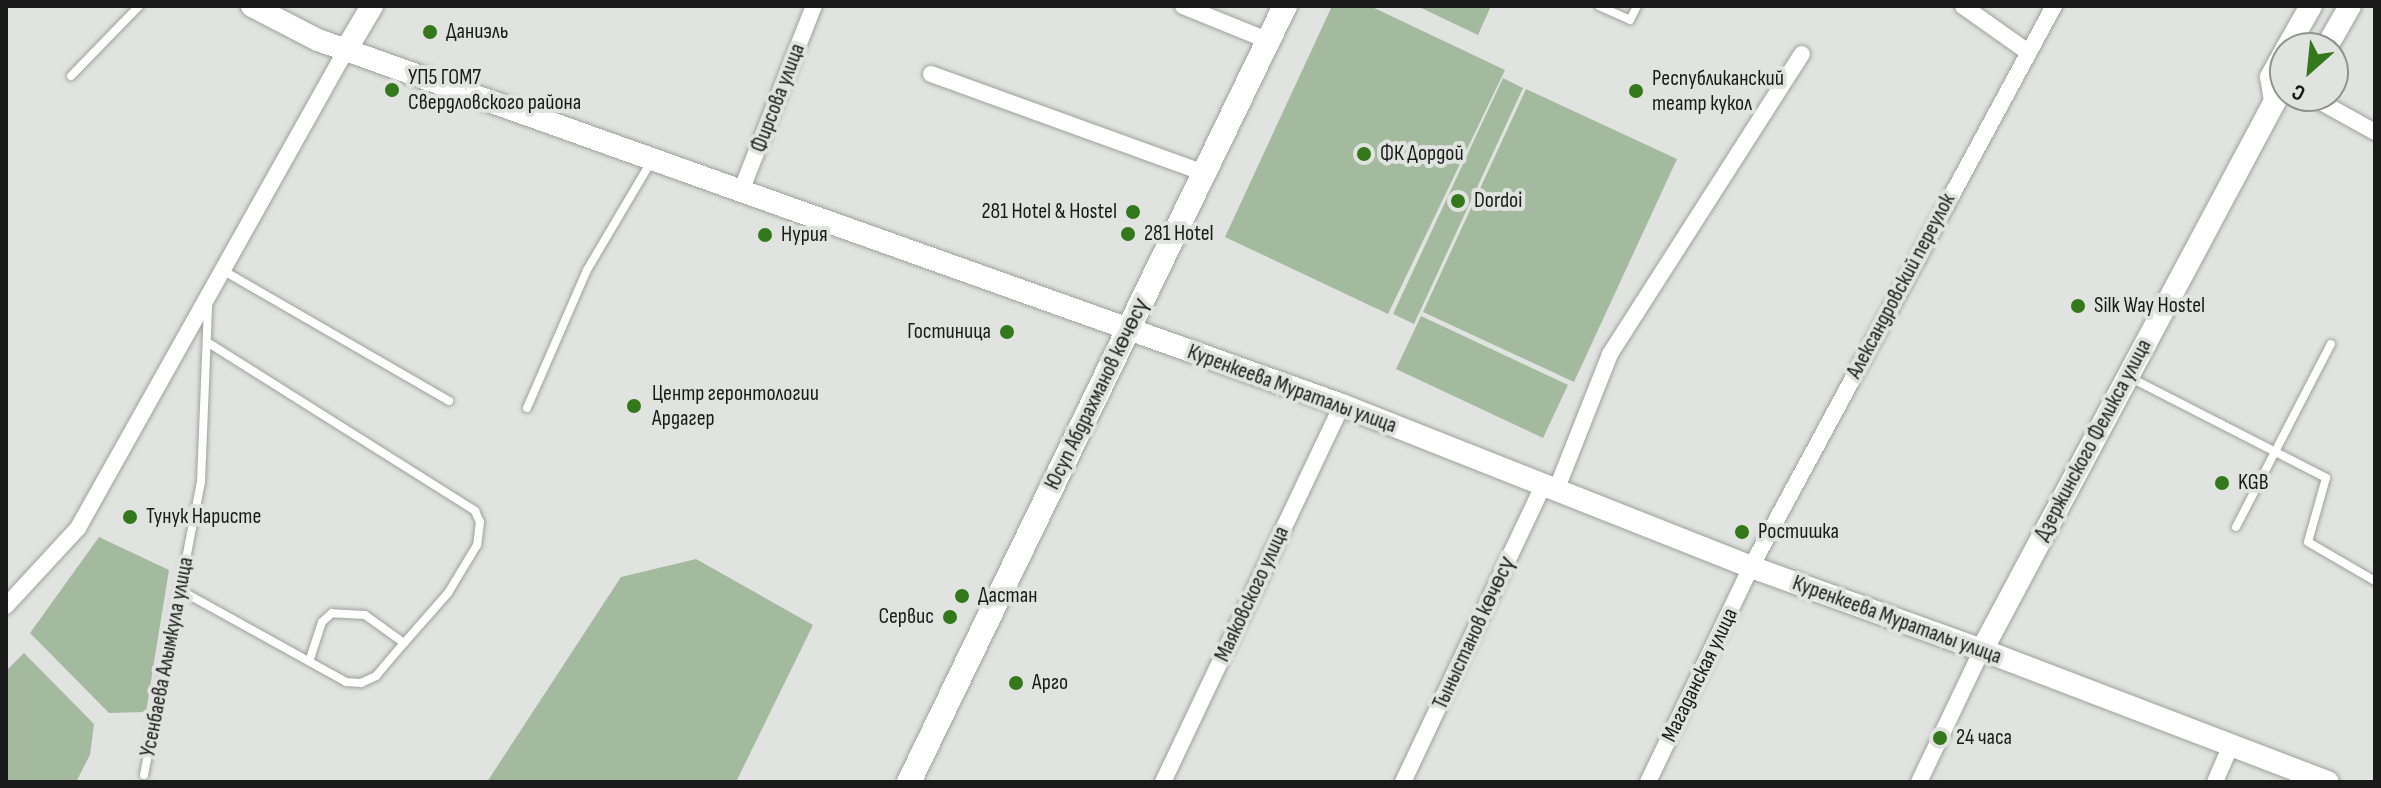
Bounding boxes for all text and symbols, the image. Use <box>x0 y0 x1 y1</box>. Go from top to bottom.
place label: Даниэль <box>446 19 508 45</box>
marker: Даниэль <box>421 23 439 41</box>
north arrow <box>2269 32 2349 112</box>
street label: Фирсова улица <box>745 40 811 156</box>
place label: УП5 ГОМ7 Свердловского района <box>408 64 581 116</box>
place label: Республиканский театр кукол <box>1652 65 1784 116</box>
text: С <box>2288 77 2310 107</box>
marker: УП5 ГОМ7 Свердловского района <box>383 81 401 99</box>
marker: Республиканский театр кукол <box>1627 82 1645 100</box>
place label: ФК Дордой <box>1380 141 1464 167</box>
marker: ФК Дордой <box>1355 145 1373 163</box>
place label: Dordoi <box>1474 188 1522 214</box>
street label: Александровский переулок <box>1841 189 1961 383</box>
marker: Dordoi <box>1449 192 1467 210</box>
place label: 281 Hotel & Hostel <box>982 199 1117 225</box>
marker: 281 Hotel & Hostel <box>1124 203 1142 221</box>
place label: 281 Hotel <box>1144 221 1214 247</box>
place label: Нурия <box>781 222 828 248</box>
marker: 281 Hotel <box>1119 225 1137 243</box>
marker: Нурия <box>756 226 774 244</box>
place label: Silk Way Hostel <box>2094 293 2205 319</box>
street label: Юсуп Абдрахманов көчөсү <box>1039 294 1155 494</box>
marker: Silk Way Hostel <box>2069 297 2087 315</box>
place label: Гостиница <box>907 319 991 345</box>
marker: Гостиница <box>998 323 1016 341</box>
street label: Дзержинского Феликса улица <box>2029 335 2157 545</box>
street label: Куренкеева Мураталы улица <box>1184 339 1400 439</box>
place label: Центр геронтологии Ардагер <box>652 380 819 432</box>
marker: Центр геронтологии Ардагер <box>623 395 645 417</box>
place label: KGB <box>2238 470 2268 496</box>
marker: KGB <box>2213 474 2231 492</box>
place label: Тунук Наристе <box>146 504 261 530</box>
marker: Тунук Наристе <box>121 508 139 526</box>
place label: Ростишка <box>1758 519 1839 545</box>
street label: Маяковского улица <box>1209 522 1295 666</box>
marker: Ростишка <box>1733 523 1751 541</box>
street label: Тыныстанов көчөсү <box>1427 553 1521 713</box>
street label: Усенбаева Алымкула улица <box>135 555 199 759</box>
street label: Куренкеева Мураталы улица <box>1789 570 2005 670</box>
place label: Дастан <box>978 583 1037 609</box>
marker: Дастан <box>953 587 971 605</box>
place label: Сервис <box>879 604 934 630</box>
street label: Магаданская улица <box>1656 604 1744 746</box>
marker: Сервис <box>941 608 959 626</box>
place label: Арго <box>1032 670 1068 696</box>
marker: Арго <box>1007 674 1025 692</box>
place label: 24 часа <box>1956 725 2012 751</box>
marker: 24 часа <box>1931 729 1949 747</box>

